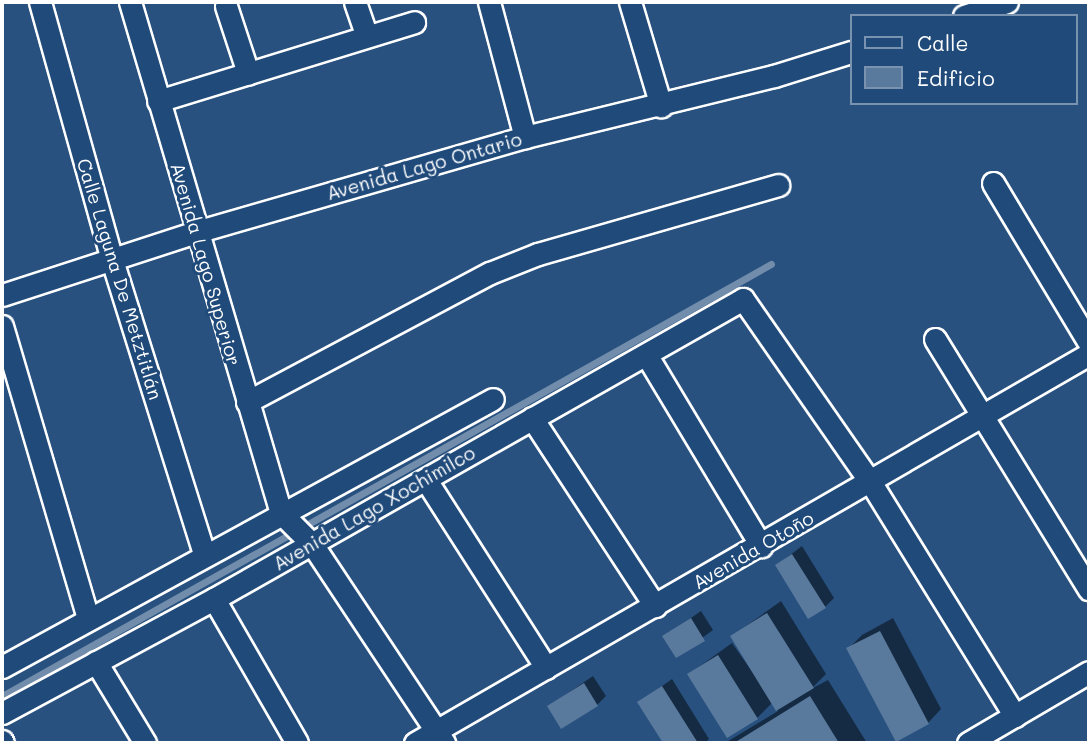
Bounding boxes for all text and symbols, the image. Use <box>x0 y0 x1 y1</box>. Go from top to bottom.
legend <box>850 14 1077 105</box>
text: Calle <box>917 29 969 56</box>
text: Edificio <box>917 64 995 91</box>
street label: Avenida Lago Ontario <box>324 127 524 205</box>
street label: Calle Laguna De Metztitlán <box>72 156 168 402</box>
street label: Avenida Lago Superior <box>166 160 246 368</box>
street label: Avenida Lago Xochimilco <box>269 441 479 575</box>
street label: Avenida Otoño <box>688 506 818 594</box>

